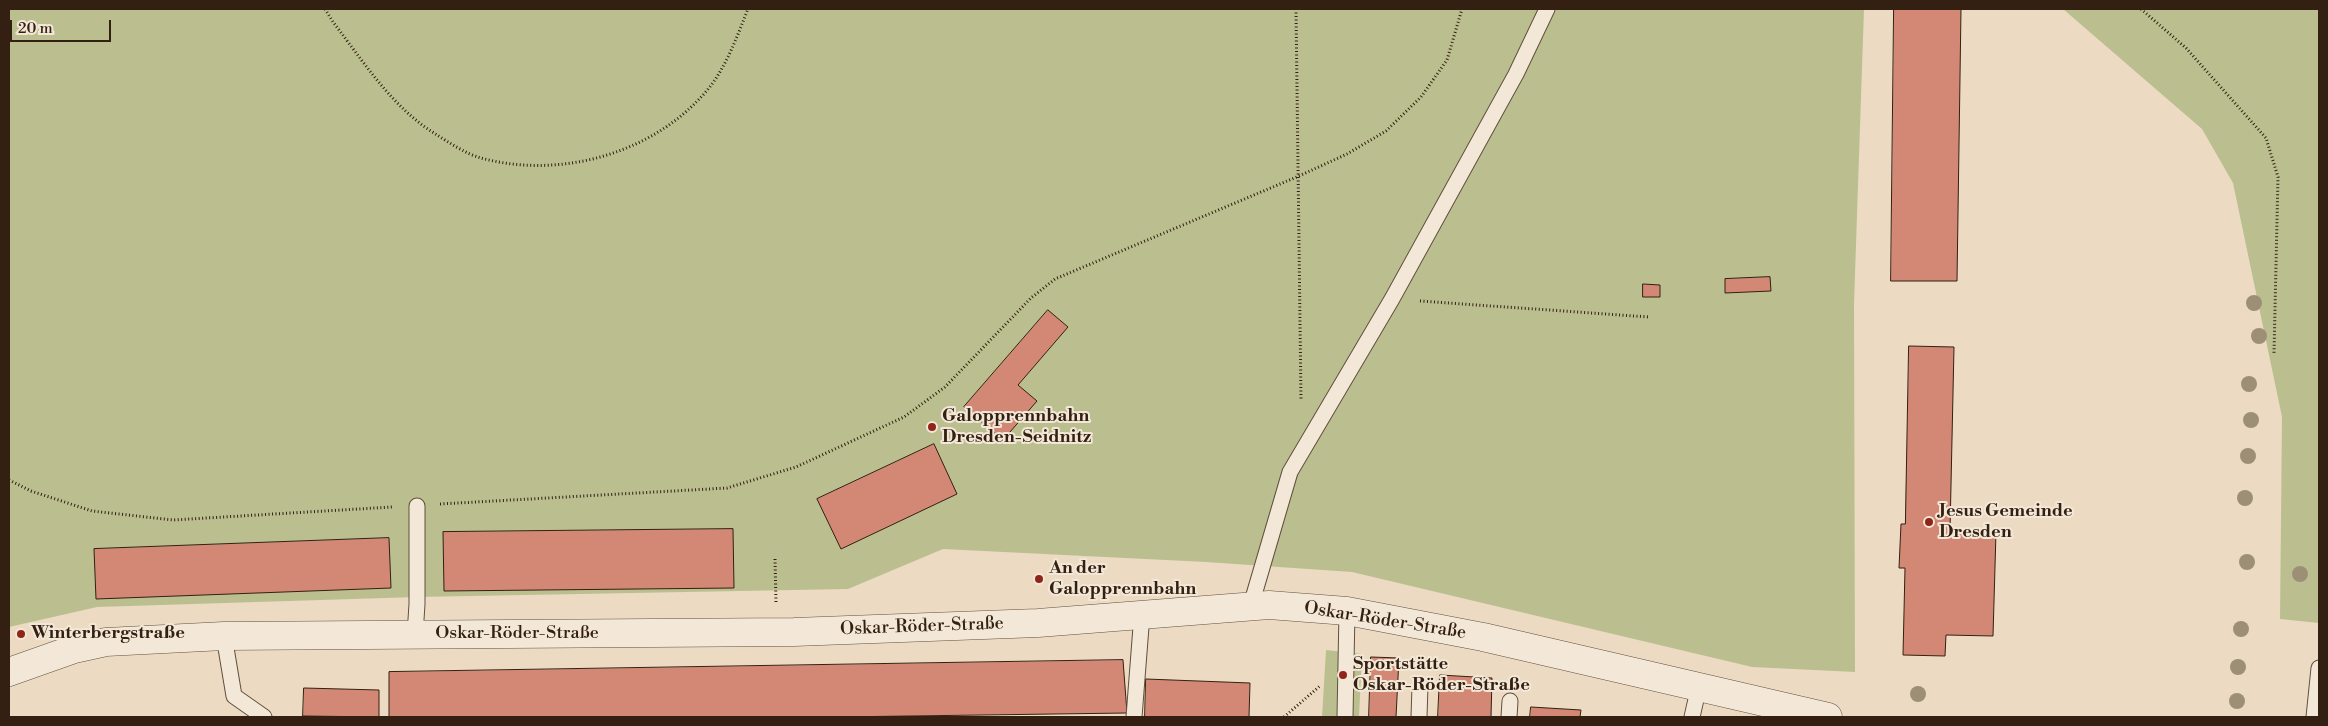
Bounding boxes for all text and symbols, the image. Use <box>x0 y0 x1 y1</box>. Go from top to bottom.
scale bar <box>12 10 114 42</box>
text: 20 m <box>18 19 53 38</box>
place label: Galopprennbahn Dresden-Seidnitz <box>942 406 1091 448</box>
marker: Galopprennbahn Dresden-Seidnitz <box>926 421 938 433</box>
place label: Jesus Gemeinde Dresden <box>1939 501 2073 544</box>
marker: Jesus Gemeinde Dresden <box>1923 516 1935 528</box>
place label: An der Galopprennbahn <box>1049 558 1196 600</box>
marker: An der Galopprennbahn <box>1033 573 1045 585</box>
street label: Oskar-Röder-Straße <box>1302 598 1468 644</box>
street label: Oskar-Röder-Straße <box>840 613 1004 641</box>
place label: Winterbergstraße <box>31 623 185 645</box>
street label: Oskar-Röder-Straße <box>435 623 599 645</box>
marker: Winterbergstraße <box>15 628 27 640</box>
place label: Sportstätte Oskar-Röder-Straße <box>1353 654 1530 696</box>
marker: Sportstätte Oskar-Röder-Straße <box>1337 669 1349 681</box>

